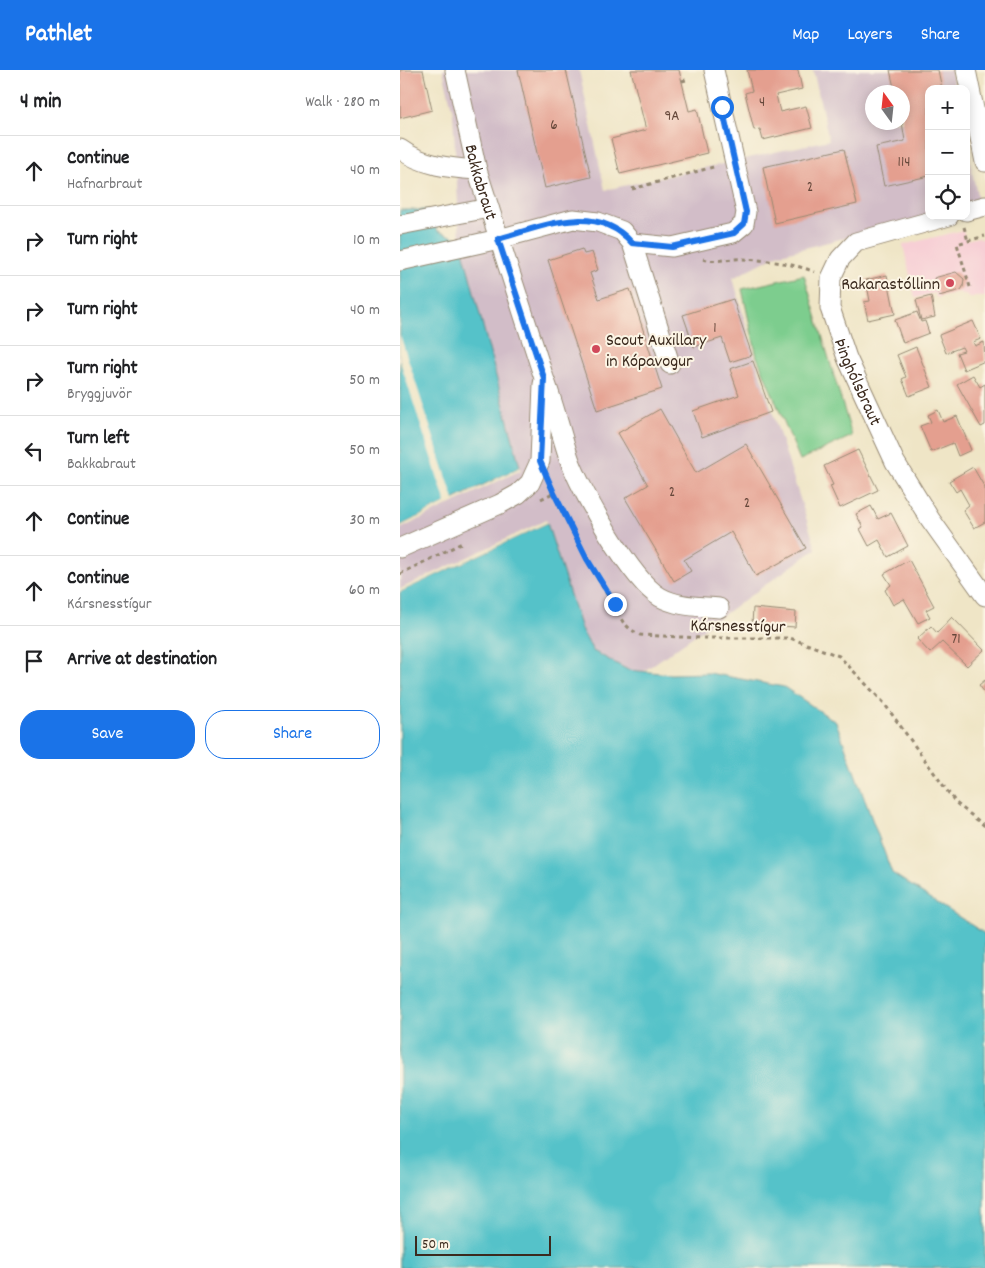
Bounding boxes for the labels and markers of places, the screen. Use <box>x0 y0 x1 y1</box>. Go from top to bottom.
place label: Rakarastóllinn <box>841 273 940 298</box>
marker: Rakarastóllinn <box>944 277 956 289</box>
place label: Scout Auxillary in Kópavogur <box>606 329 707 375</box>
marker: Scout Auxillary in Kópavogur <box>590 343 602 355</box>

